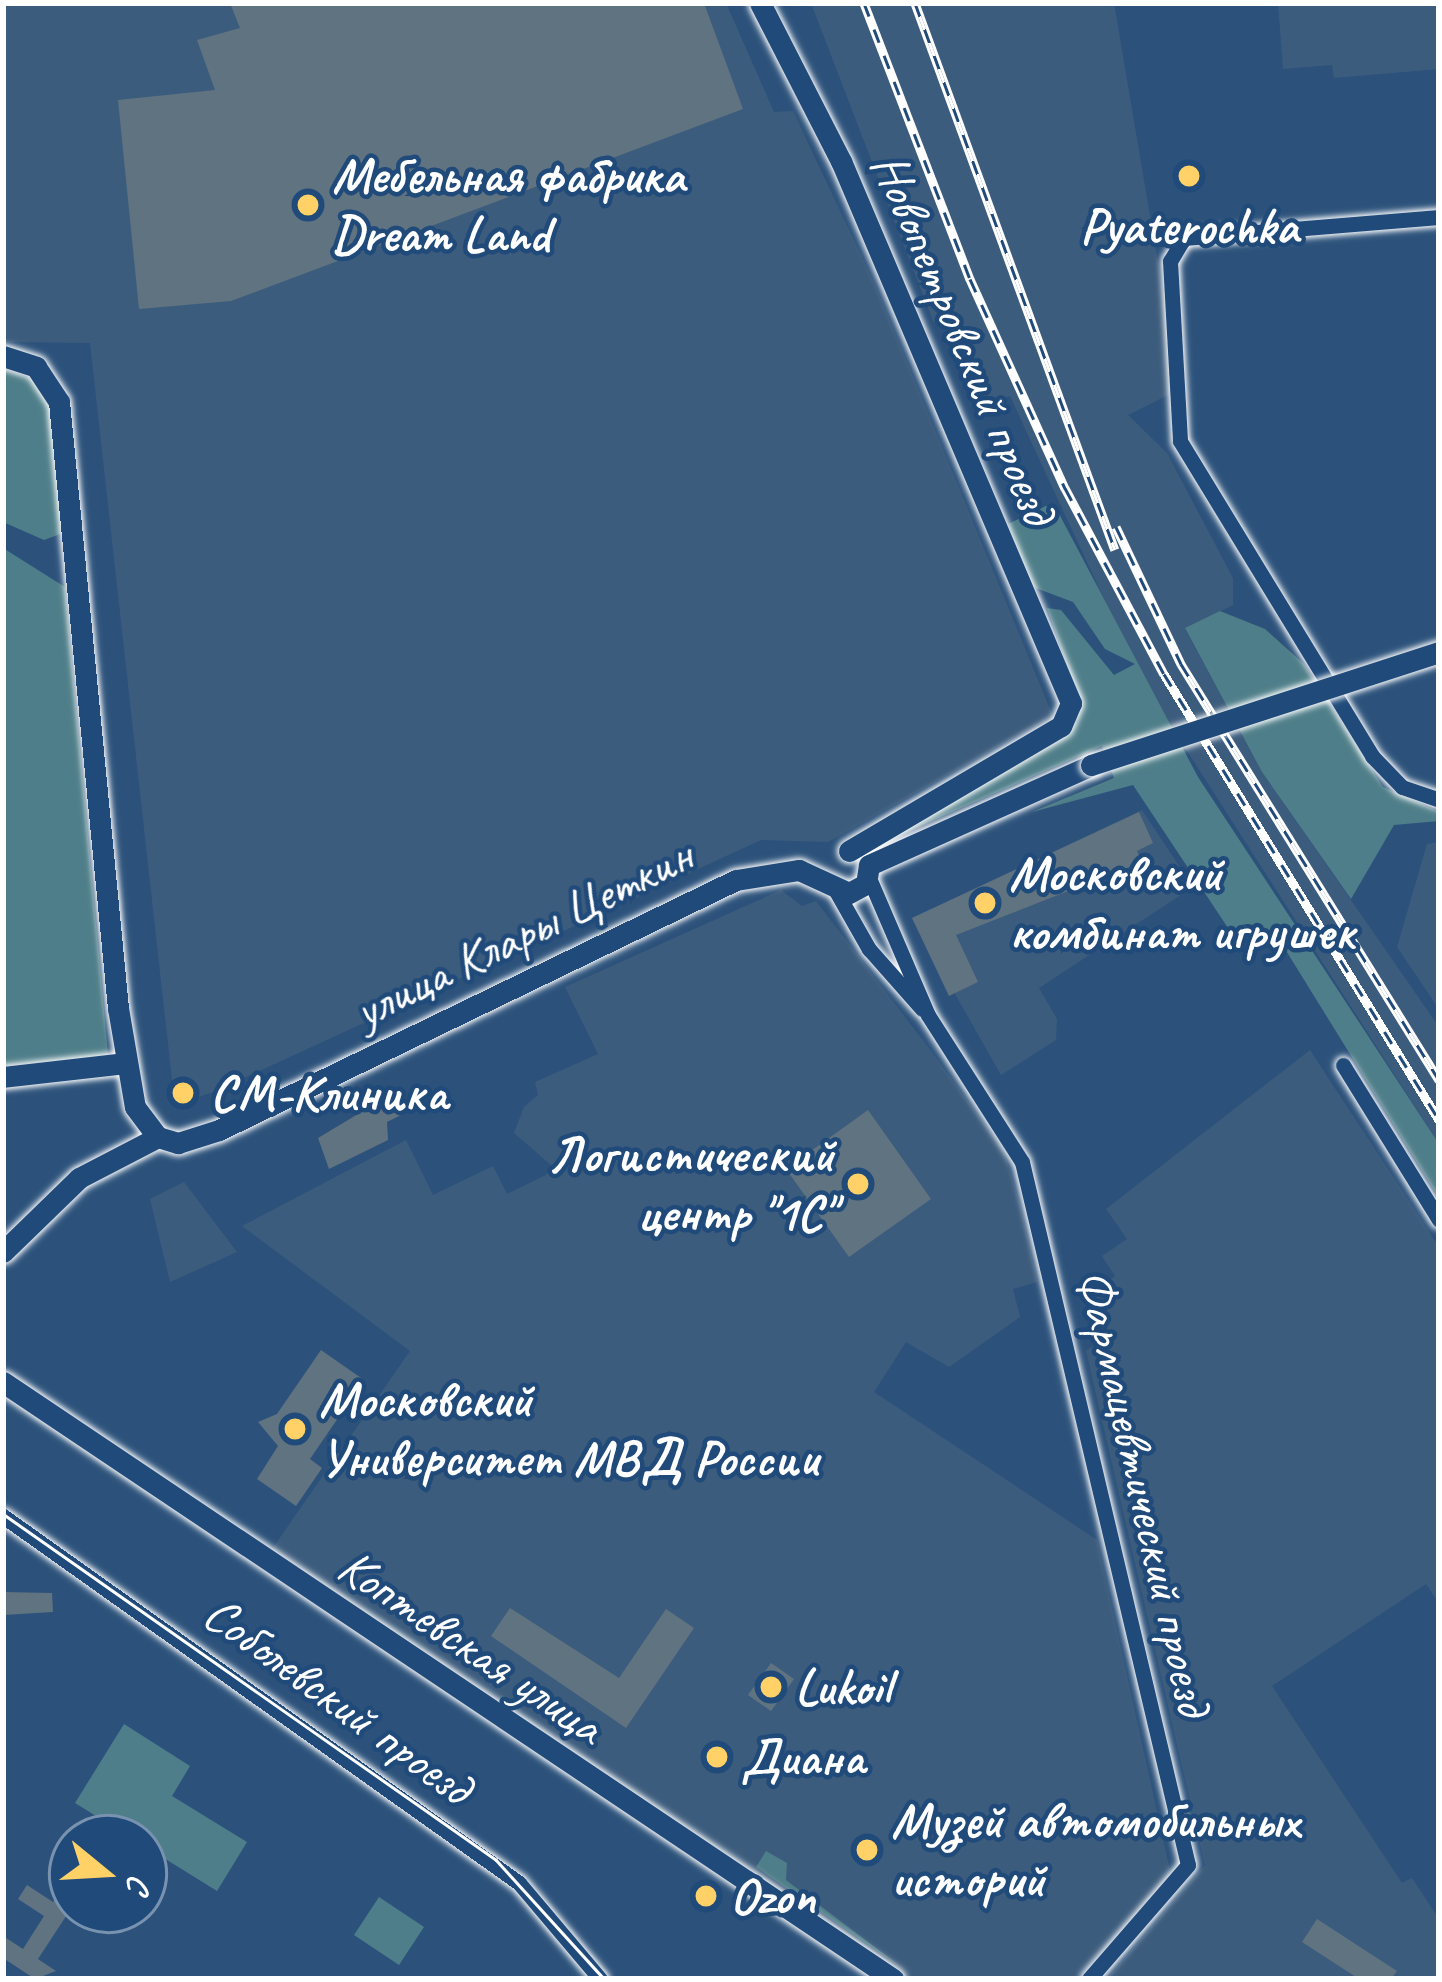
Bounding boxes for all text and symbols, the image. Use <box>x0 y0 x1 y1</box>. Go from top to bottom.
street label: Новопетровский проезд <box>858 143 1070 533</box>
place label: Мебельная фабрика Dream Land <box>332 145 691 265</box>
marker: Pyaterochka <box>1176 163 1202 189</box>
marker: Мебельная фабрика Dream Land <box>295 192 321 218</box>
place label: Pyaterochka <box>1080 195 1298 257</box>
street label: улица Клары Цеткин <box>342 824 704 1042</box>
place label: Московский комбинат игрушек <box>1009 843 1357 963</box>
marker: Московский комбинат игрушек <box>972 890 998 916</box>
place label: СМ-Клиника <box>210 1062 447 1124</box>
marker: СМ-Клиника <box>167 1077 199 1109</box>
place label: Логистический центр "1С" <box>548 1124 834 1244</box>
marker: Логистический центр "1С" <box>845 1171 871 1197</box>
street label: Фармацевтический проезд <box>1063 1263 1225 1721</box>
place label: Московский Университет МВД России <box>319 1369 818 1489</box>
marker: Московский Университет МВД России <box>282 1416 308 1442</box>
street label: Коптевская улица <box>326 1534 616 1758</box>
street label: Соболевский проезд <box>192 1582 484 1818</box>
place label: Lukoil <box>795 1656 891 1718</box>
marker: Lukoil <box>758 1674 784 1700</box>
place label: Диана <box>741 1726 865 1788</box>
marker: Диана <box>704 1744 730 1770</box>
place label: Музей автомобильных историй <box>891 1790 1299 1910</box>
north arrow <box>48 1814 168 1934</box>
marker: Музей автомобильных историй <box>854 1837 880 1863</box>
place label: Ozon <box>730 1865 815 1927</box>
text: С <box>117 1870 162 1898</box>
marker: Ozon <box>693 1883 719 1909</box>

